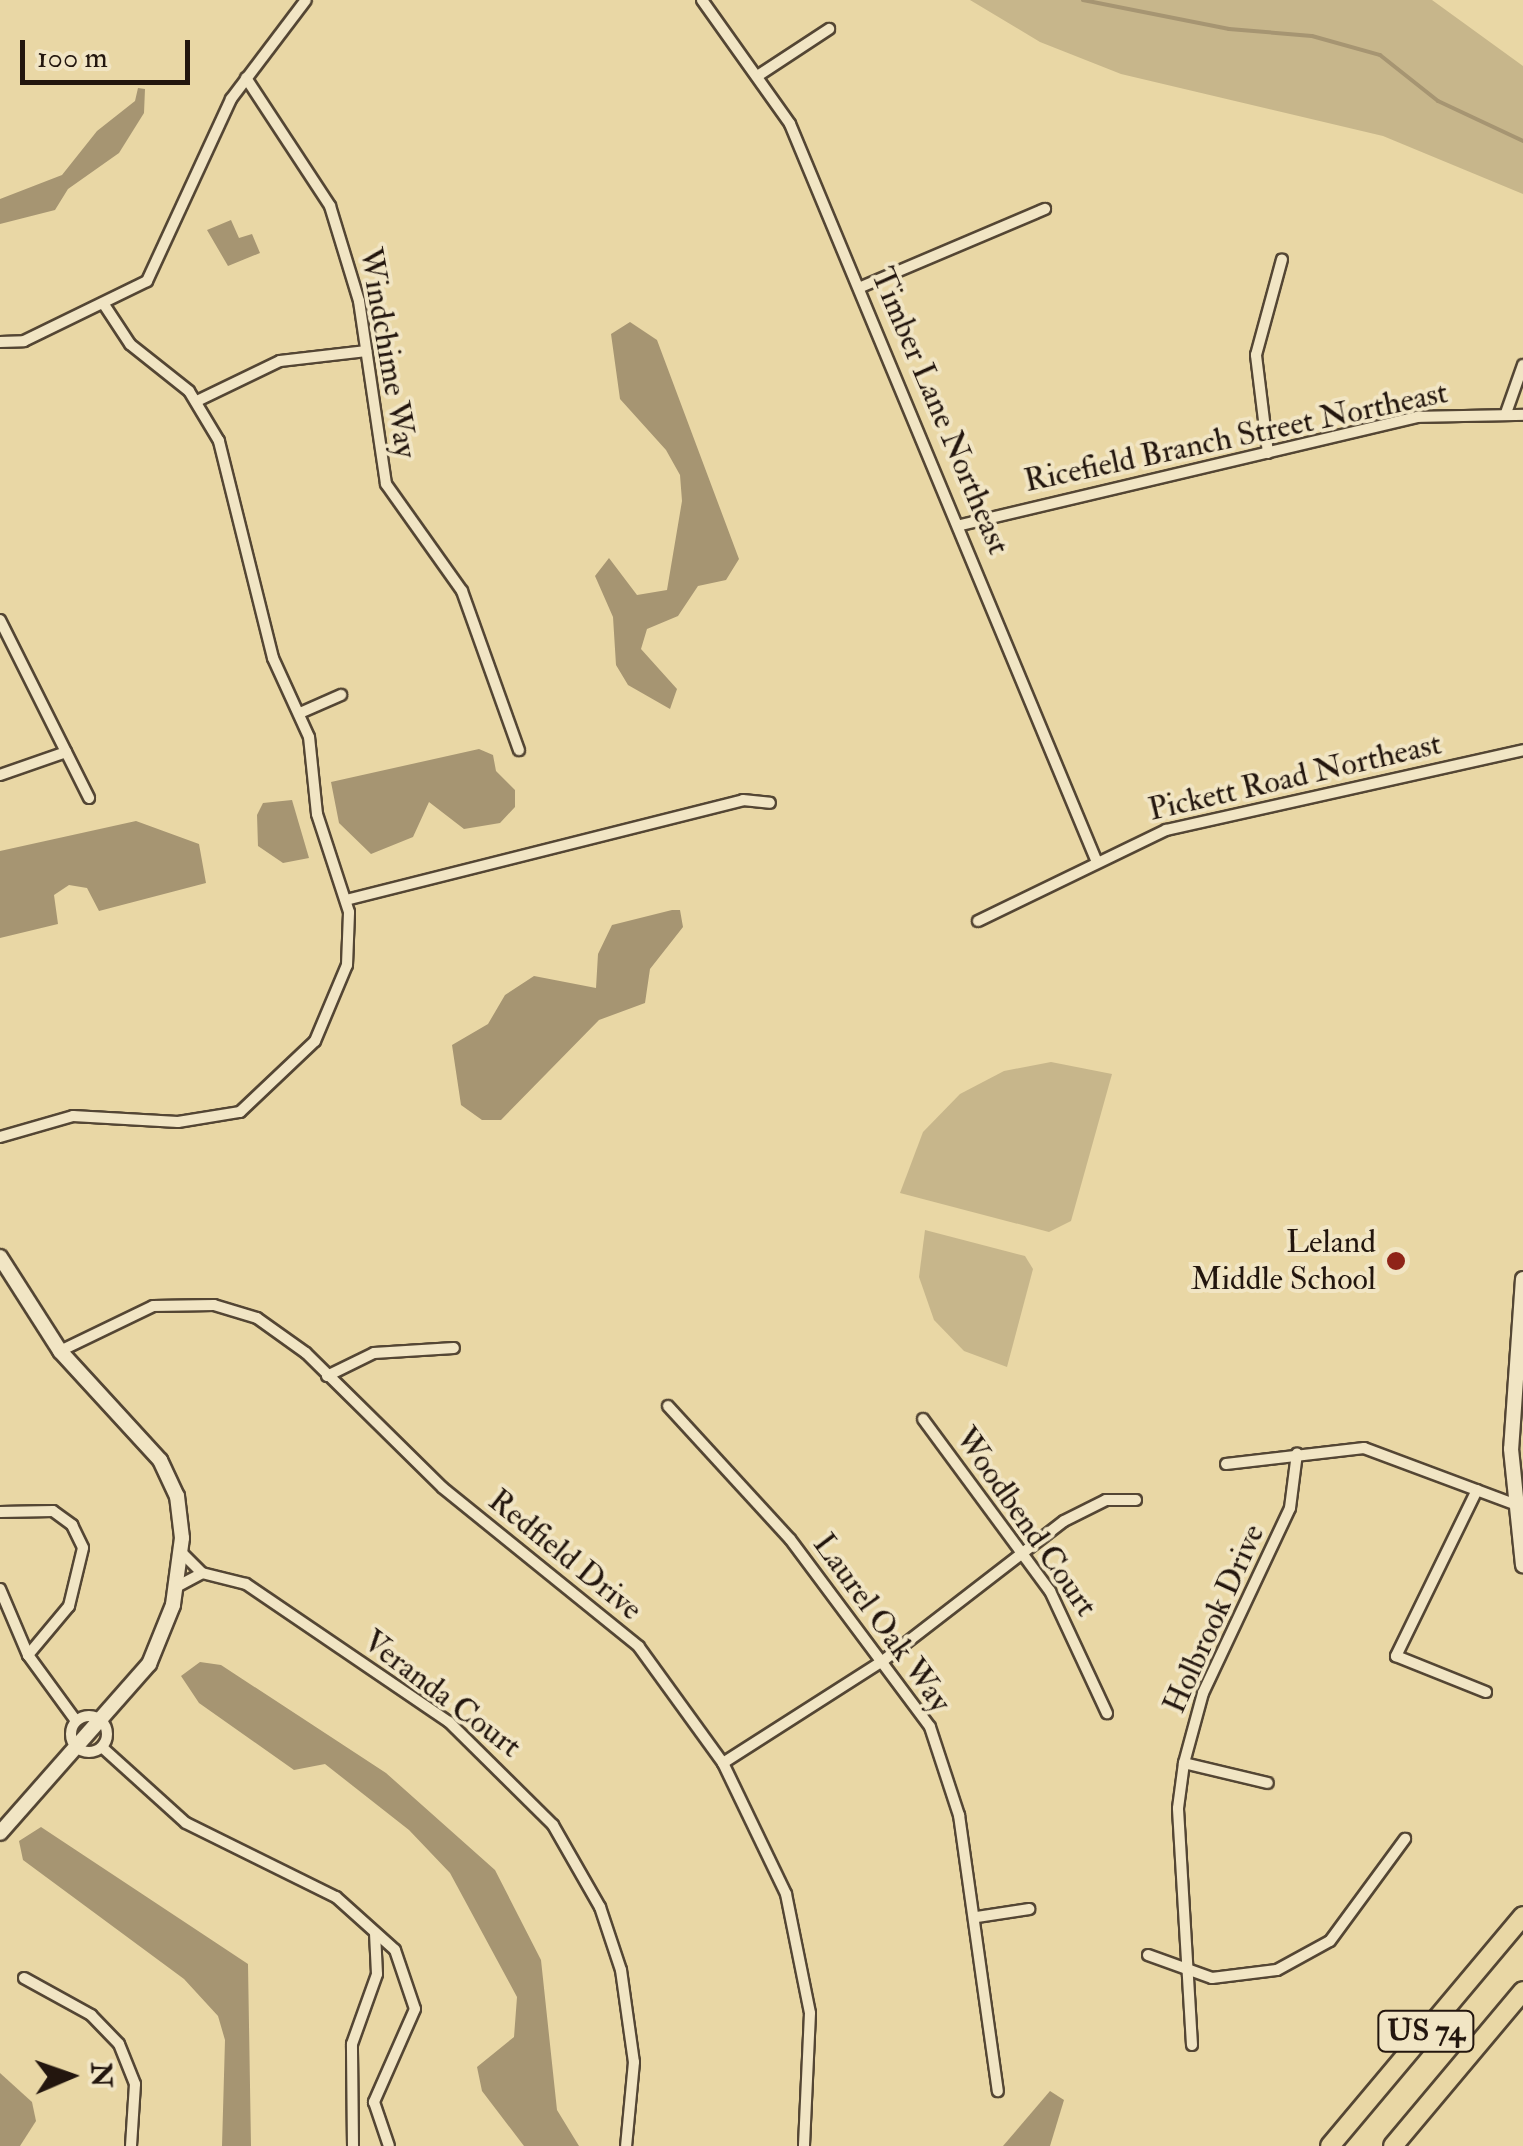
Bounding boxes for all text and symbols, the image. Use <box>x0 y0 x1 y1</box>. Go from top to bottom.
scale bar <box>25 20 195 82</box>
text: 100 m <box>37 39 108 76</box>
street label: Windchime Way <box>351 245 425 461</box>
street label: Timber Lane Northeast <box>862 262 1018 560</box>
street label: Ricefield Branch Street Northeast <box>1021 373 1451 501</box>
street label: Pickett Road Northeast <box>1145 725 1445 829</box>
place label: Leland Middle School <box>1191 1224 1376 1299</box>
marker: Leland Middle School <box>1385 1250 1407 1272</box>
street label: Woodbend Court <box>947 1420 1105 1624</box>
street label: Redfield Drive <box>480 1481 650 1629</box>
street label: Holbrook Drive <box>1155 1519 1273 1719</box>
street label: Laurel Oak Way <box>804 1526 960 1720</box>
street label: Veranda Court <box>355 1622 529 1766</box>
road number: US 74 <box>1376 2006 1476 2056</box>
north arrow <box>20 2026 120 2126</box>
text: N <box>83 2062 118 2088</box>

